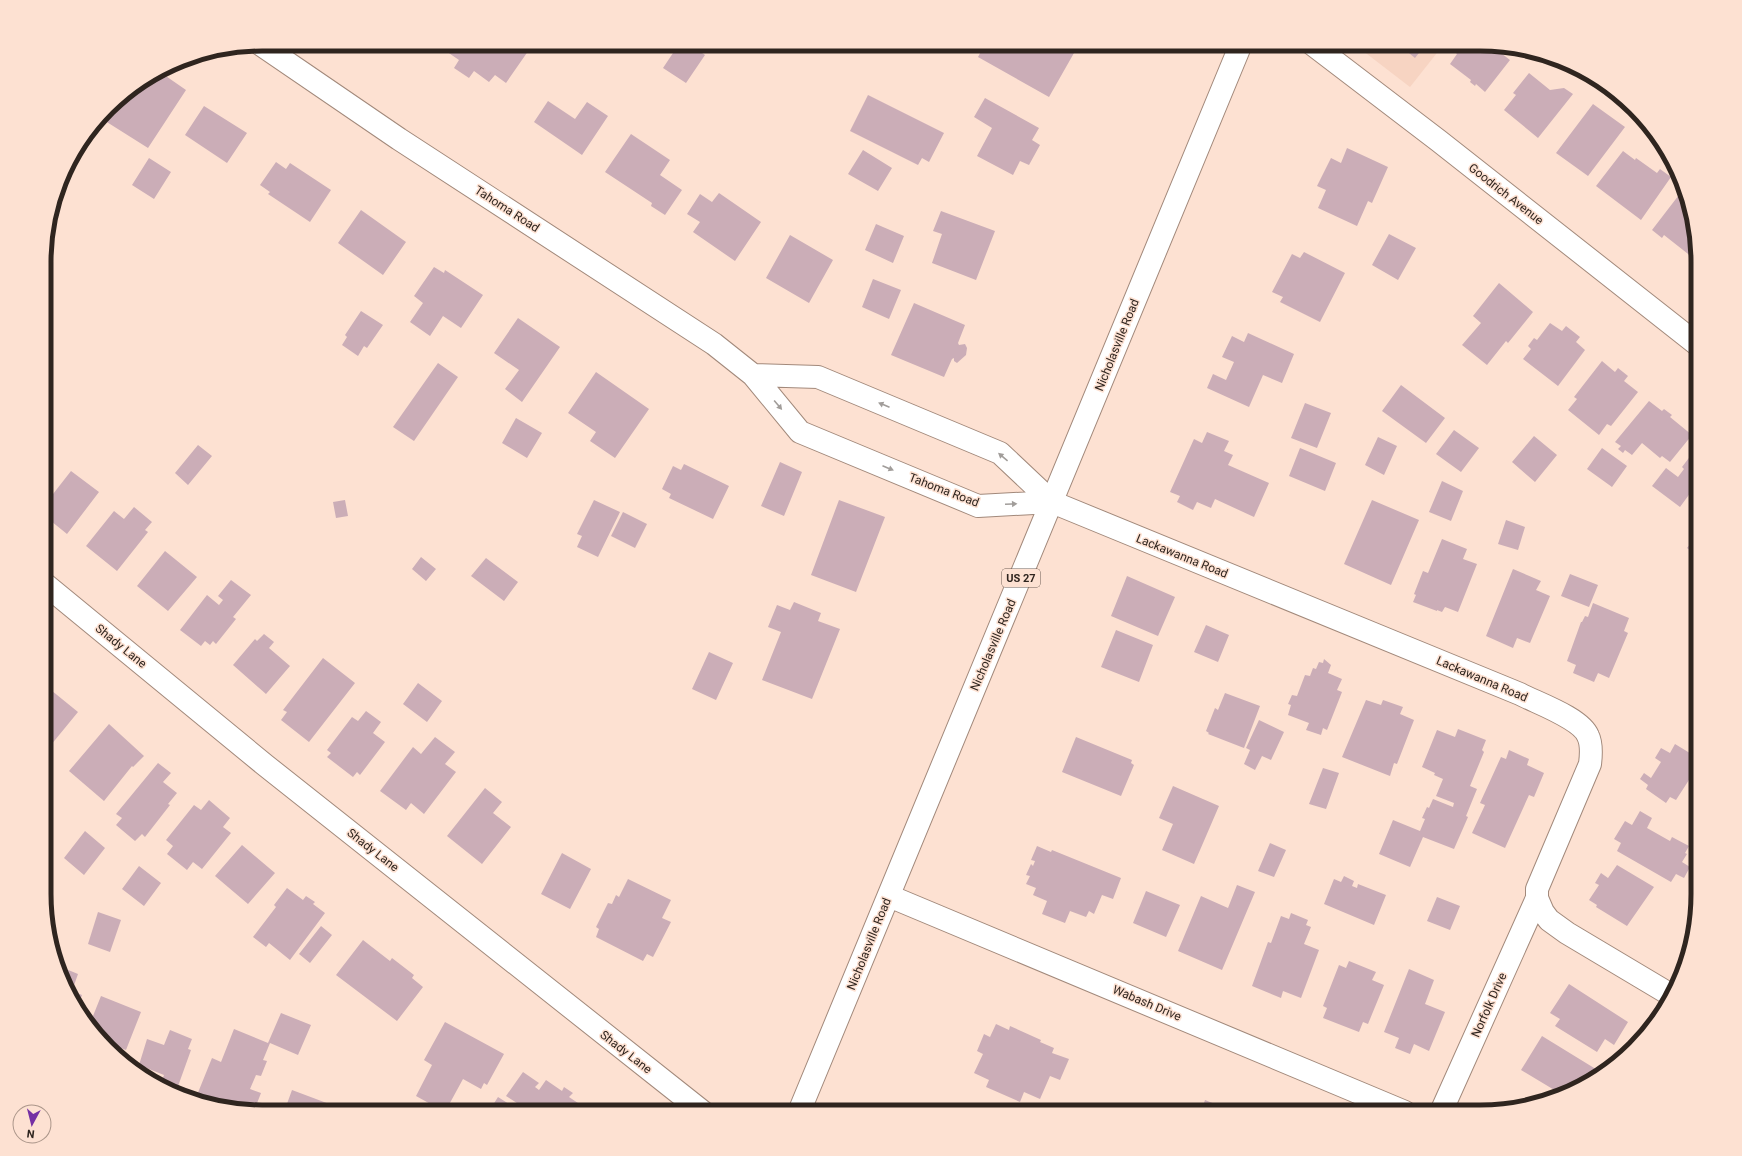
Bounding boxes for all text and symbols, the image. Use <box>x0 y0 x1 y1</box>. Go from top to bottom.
street label: Goodrich Avenue <box>1466 161 1546 227</box>
street label: Tahoma Road <box>472 183 542 235</box>
street label: Nicholasville Road <box>1092 297 1142 393</box>
one-way arrow <box>774 400 783 411</box>
one-way arrow <box>878 401 890 407</box>
one-way arrow <box>998 452 1008 461</box>
one-way arrow <box>883 466 895 472</box>
street label: Tahoma Road <box>907 470 981 510</box>
one-way arrow <box>1005 501 1017 508</box>
street label: Lackawanna Road <box>1134 531 1230 581</box>
road number: US 27 <box>1002 569 1040 587</box>
street label: Nicholasville Road <box>967 597 1019 693</box>
street label: Shady Lane <box>93 621 149 671</box>
street label: Lackawanna Road <box>1434 653 1530 705</box>
street label: Shady Lane <box>344 825 402 875</box>
street label: Nicholasville Road <box>844 896 894 992</box>
street label: Norfolk Drive <box>1468 970 1510 1040</box>
street label: Wabash Drive <box>1111 982 1183 1024</box>
street label: Shady Lane <box>597 1027 655 1077</box>
north arrow <box>12 1104 52 1144</box>
text: N <box>26 1126 35 1140</box>

